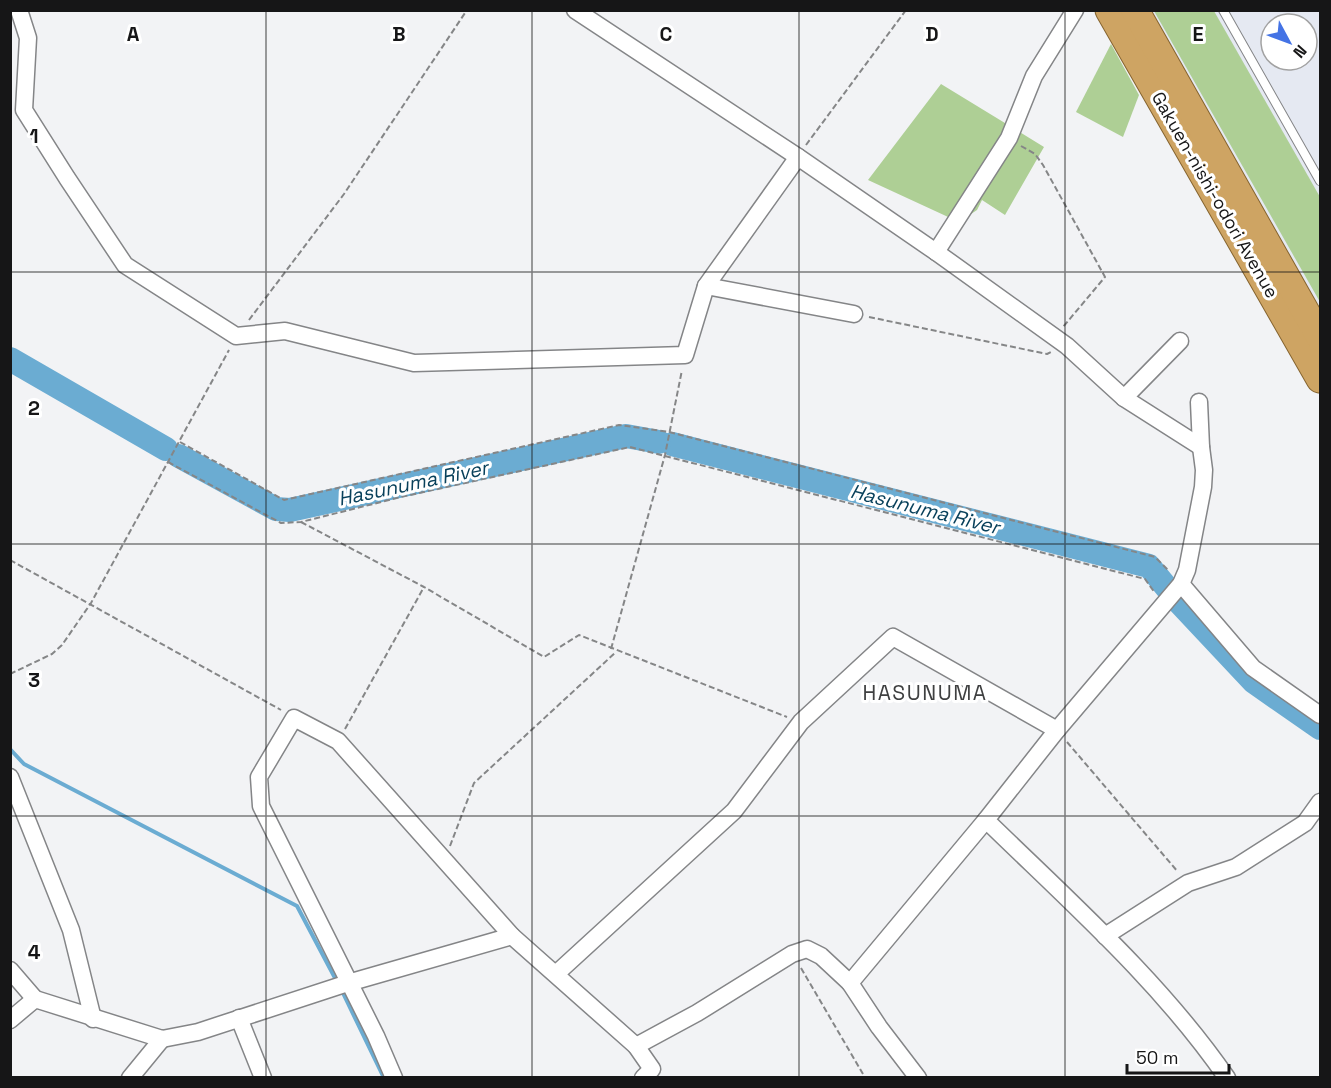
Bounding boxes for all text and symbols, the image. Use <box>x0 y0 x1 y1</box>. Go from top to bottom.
north arrow <box>1259 12 1319 72</box>
text: A <box>127 21 140 47</box>
text: B <box>392 21 406 47</box>
text: C <box>660 21 673 47</box>
text: D <box>925 21 939 47</box>
text: E <box>1192 21 1204 47</box>
text: N <box>1288 41 1311 62</box>
street label: Gakuen-nishi-odori Avenue <box>1147 88 1284 302</box>
text: 1 <box>29 123 39 149</box>
text: 2 <box>28 395 40 421</box>
water label: Hasunuma River <box>336 454 493 512</box>
water label: Hasunuma River <box>848 478 1005 541</box>
text: 3 <box>28 667 40 693</box>
district label: HASUNUMA <box>862 679 988 706</box>
text: 4 <box>28 939 41 965</box>
scale bar <box>1127 1037 1229 1075</box>
text: 50 m <box>1136 1046 1178 1069</box>

